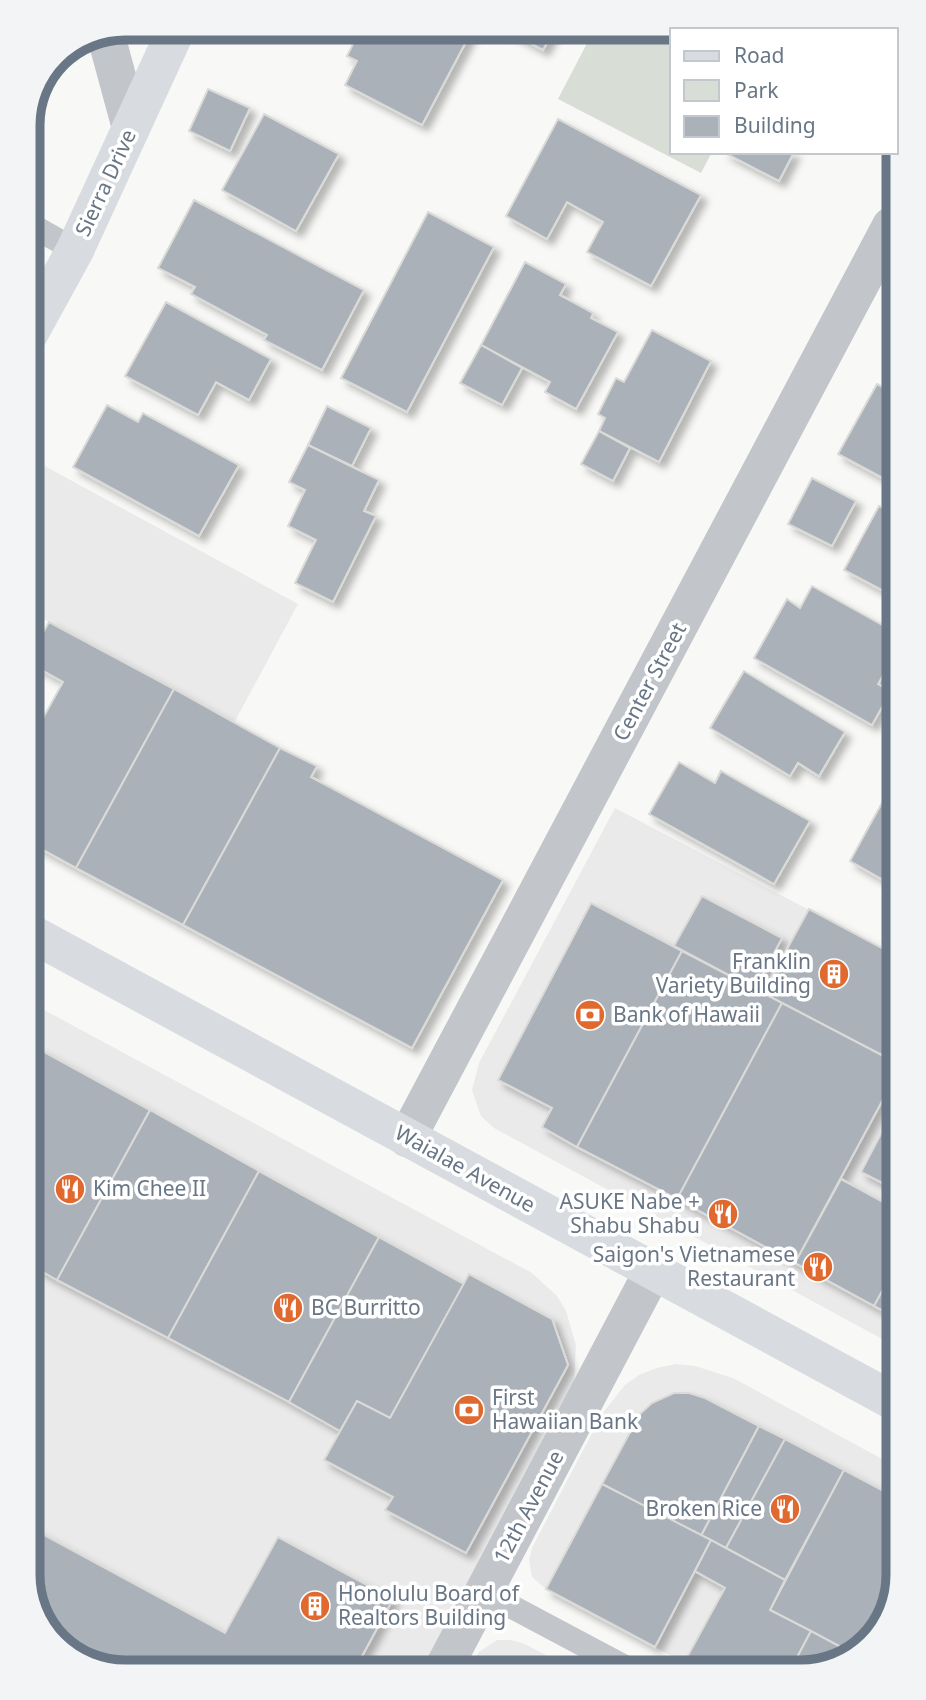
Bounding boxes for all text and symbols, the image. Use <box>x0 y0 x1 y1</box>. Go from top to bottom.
legend <box>670 28 898 154</box>
text: Road <box>734 41 784 69</box>
text: Park <box>734 76 779 104</box>
text: Building <box>734 111 816 139</box>
street label: Sierra Drive <box>68 125 142 241</box>
street label: Center Street <box>606 617 692 746</box>
place label: Franklin Variety Building <box>656 947 811 999</box>
building icon: Franklin Variety Building <box>817 957 851 991</box>
bank icon: Bank of Hawaii <box>573 998 607 1032</box>
place label: Bank of Hawaii <box>613 1000 760 1028</box>
street label: Waialae Avenue <box>390 1118 541 1218</box>
restaurant icon: Kim Chee II <box>53 1172 87 1206</box>
place label: Kim Chee II <box>93 1174 206 1202</box>
place label: ASUKE Nabe + Shabu Shabu <box>560 1187 700 1239</box>
restaurant icon: ASUKE Nabe + Shabu Shabu <box>706 1197 740 1231</box>
place label: Saigon's Vietnamese Restaurant <box>593 1240 795 1292</box>
restaurant icon: Saigon's Vietnamese Restaurant <box>801 1250 835 1284</box>
restaurant icon: BC Burritto <box>271 1291 305 1325</box>
place label: BC Burritto <box>311 1293 421 1321</box>
place label: First Hawaiian Bank <box>492 1383 639 1435</box>
bank icon: First Hawaiian Bank <box>452 1393 486 1427</box>
street label: 12th Avenue <box>487 1445 570 1568</box>
restaurant icon: Broken Rice <box>768 1492 802 1526</box>
place label: Broken Rice <box>645 1494 762 1522</box>
place label: Honolulu Board of Realtors Building <box>338 1579 521 1631</box>
building icon: Honolulu Board of Realtors Building <box>298 1589 332 1623</box>

